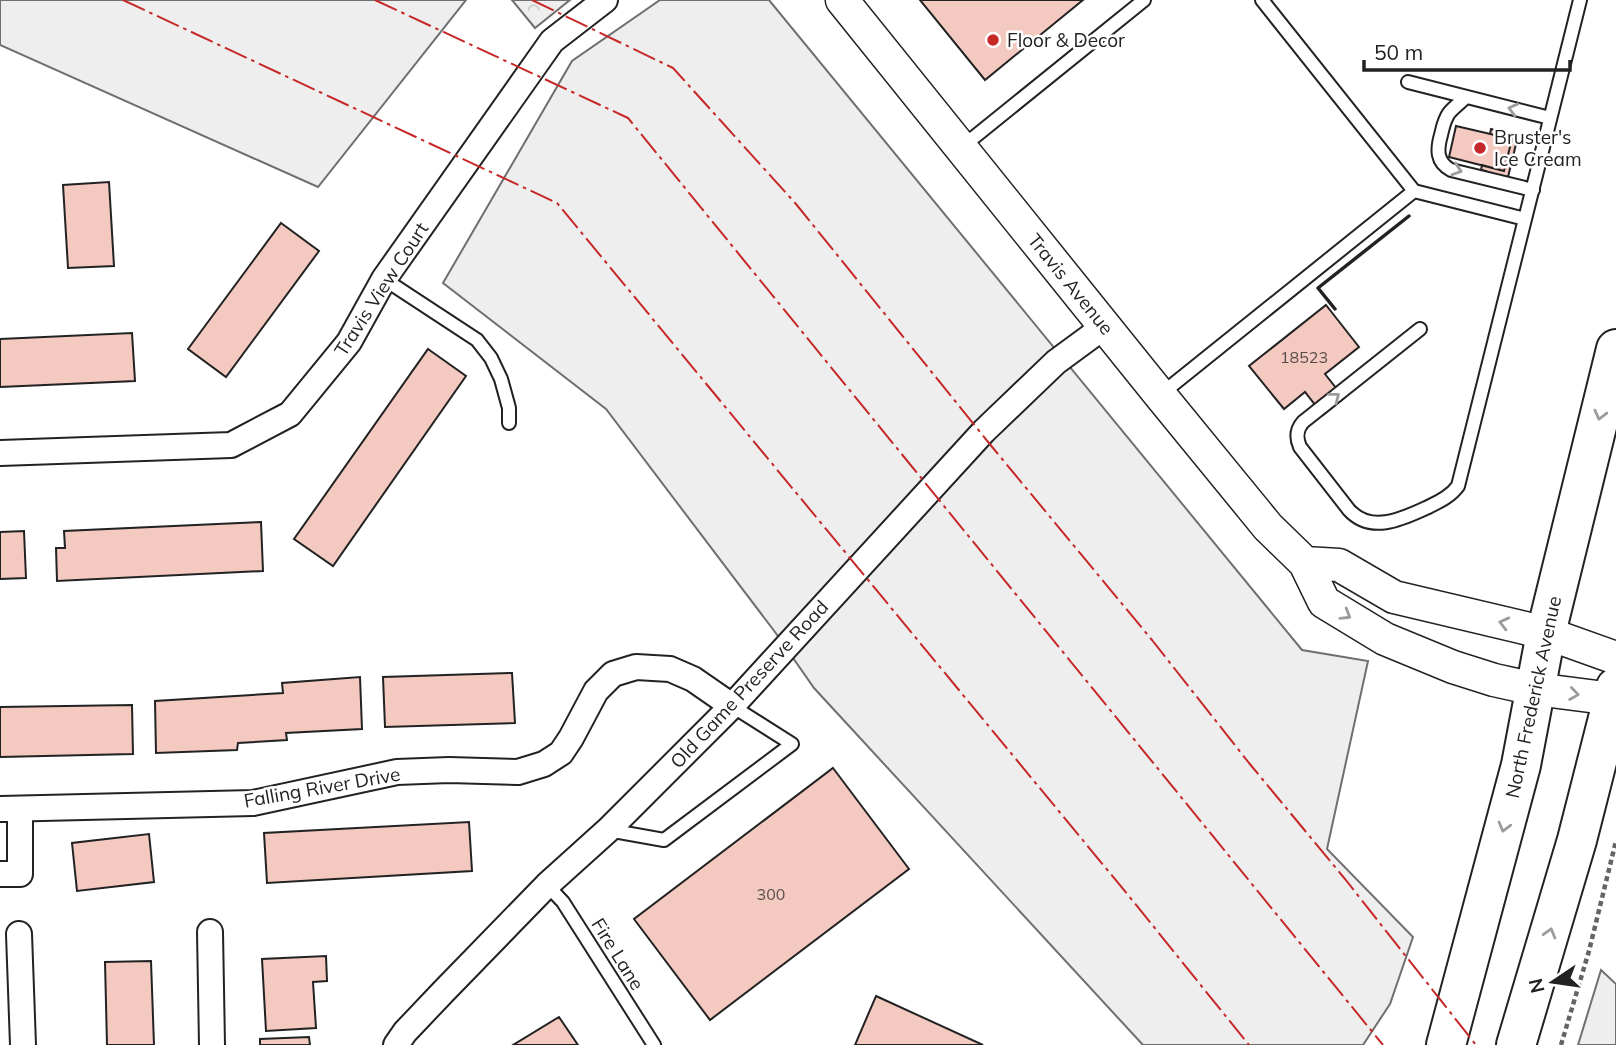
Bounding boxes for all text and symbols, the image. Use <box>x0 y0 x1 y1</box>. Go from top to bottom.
place label: Floor & Decor <box>1007 28 1125 52</box>
scale bar <box>1364 28 1570 72</box>
marker: Floor & Decor <box>985 32 1001 48</box>
text: 50 m <box>1374 39 1423 65</box>
one-way arrow <box>1507 103 1519 117</box>
place label: Bruster's Ice Cream <box>1494 125 1582 171</box>
marker: Bruster's Ice Cream <box>1472 140 1488 156</box>
one-way arrow <box>1450 162 1462 176</box>
street label: Travis View Court <box>329 217 433 360</box>
street label: Travis Avenue <box>1023 229 1119 339</box>
house number: 18523 <box>1280 347 1328 367</box>
one-way arrow <box>1327 392 1339 405</box>
one-way arrow <box>1594 409 1608 421</box>
street label: North Frederick Avenue <box>1500 594 1566 800</box>
street label: Old Game Preserve Road <box>665 595 833 773</box>
one-way arrow <box>1338 607 1351 620</box>
one-way arrow <box>1498 617 1510 631</box>
one-way arrow <box>1568 687 1580 702</box>
street label: Falling River Drive <box>242 761 402 813</box>
one-way arrow <box>1498 821 1512 833</box>
house number: 300 <box>757 884 785 904</box>
street label: Fire Lane <box>586 914 650 994</box>
one-way arrow <box>1541 927 1556 939</box>
north arrow <box>1518 947 1588 1017</box>
text: N <box>1523 976 1550 996</box>

